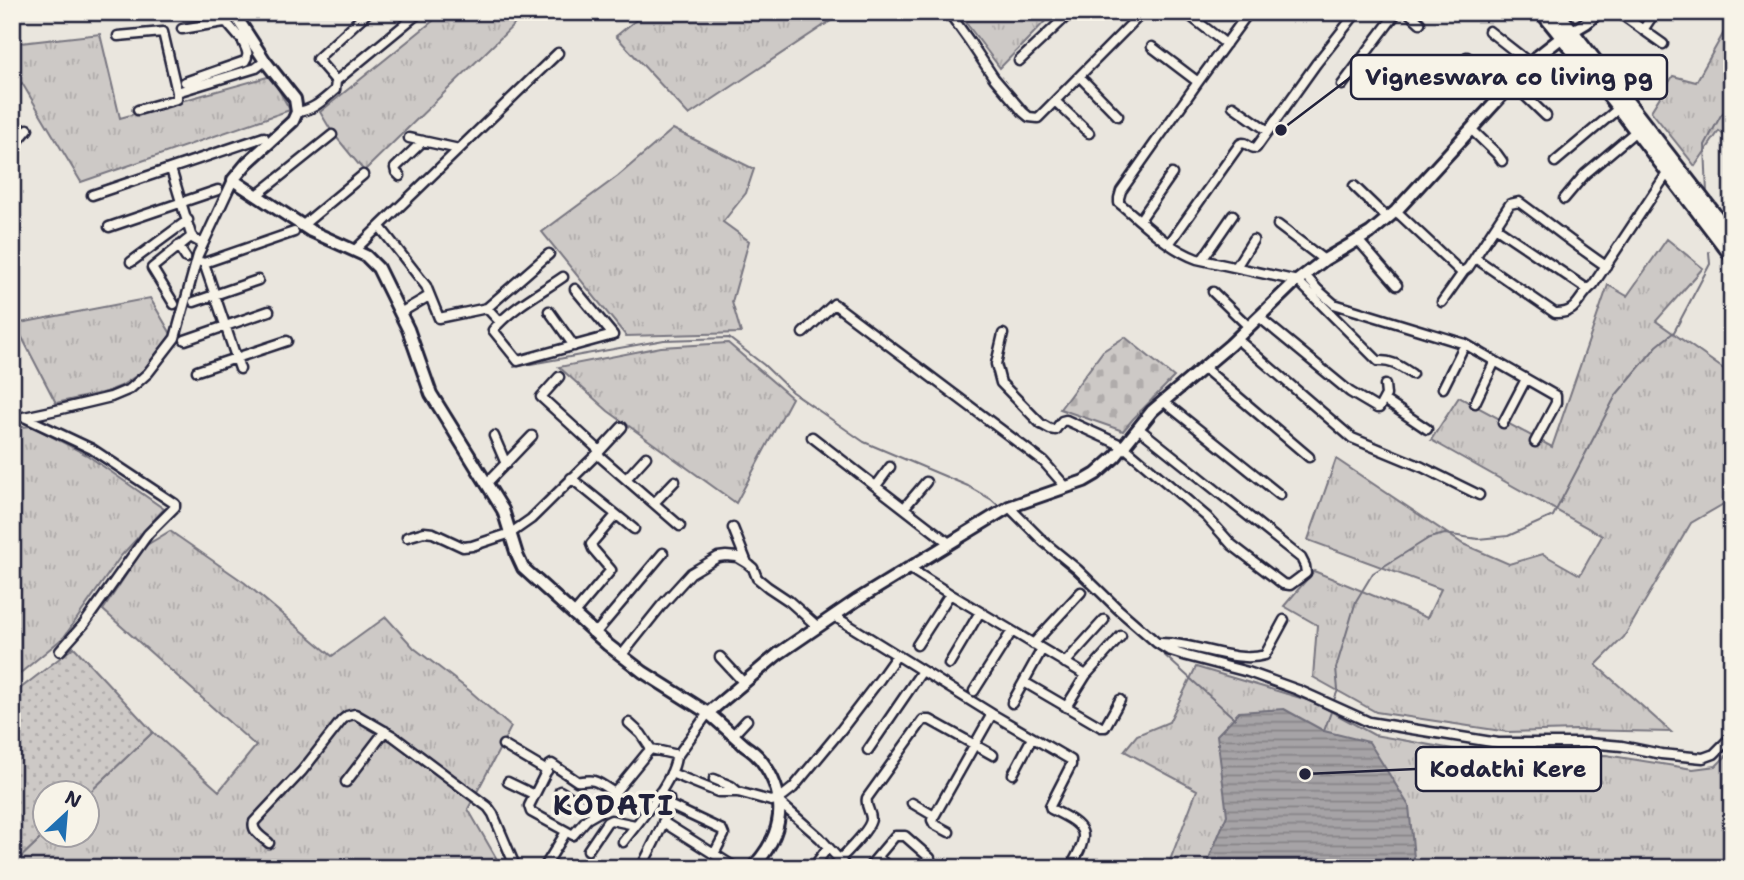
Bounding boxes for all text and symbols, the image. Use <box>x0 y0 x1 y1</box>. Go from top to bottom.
callout: Vigneswara co living pg <box>1351 55 1667 99</box>
text: Vigneswara co living pg <box>1365 62 1653 92</box>
callout: Kodathi Kere <box>1416 747 1601 791</box>
text: Kodathi Kere <box>1429 754 1587 784</box>
north arrow <box>32 778 102 848</box>
text: N <box>61 785 85 814</box>
district label: KODATI <box>553 786 675 824</box>

